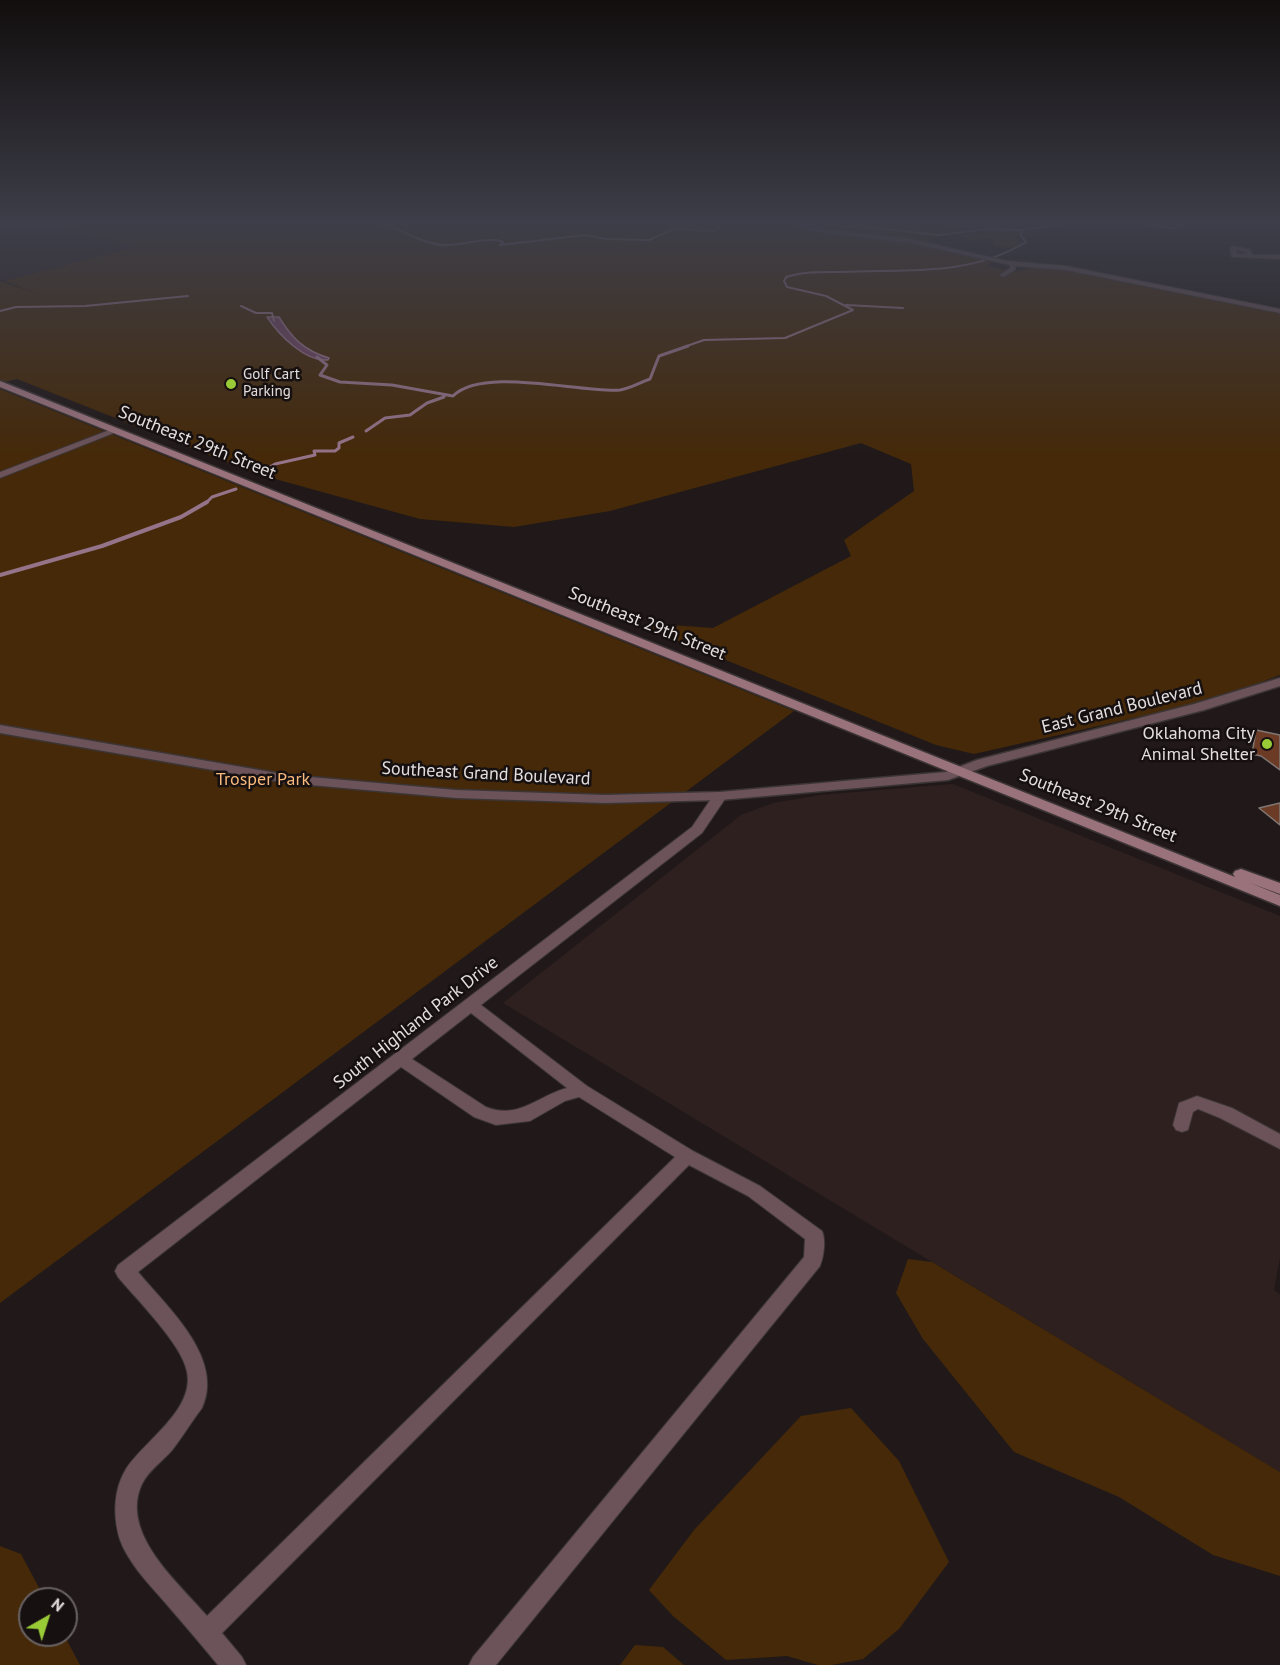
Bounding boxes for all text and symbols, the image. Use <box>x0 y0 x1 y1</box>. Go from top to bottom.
place label: Golf Cart Parking <box>243 366 300 401</box>
marker: Golf Cart Parking <box>224 377 238 391</box>
street label: Southeast 29th Street <box>115 402 279 484</box>
street label: Southeast 29th Street <box>565 583 729 665</box>
street label: East Grand Boulevard <box>1039 678 1205 738</box>
place label: Oklahoma City Animal Shelter <box>1141 723 1255 766</box>
marker: Oklahoma City Animal Shelter <box>1260 737 1274 751</box>
street label: Southeast Grand Boulevard <box>381 758 591 790</box>
street label: Southeast 29th Street <box>1016 765 1180 847</box>
park label: Trosper Park <box>216 769 310 791</box>
street label: South Highland Park Drive <box>329 952 503 1094</box>
north arrow <box>18 1587 78 1647</box>
text: N <box>48 1593 68 1616</box>

